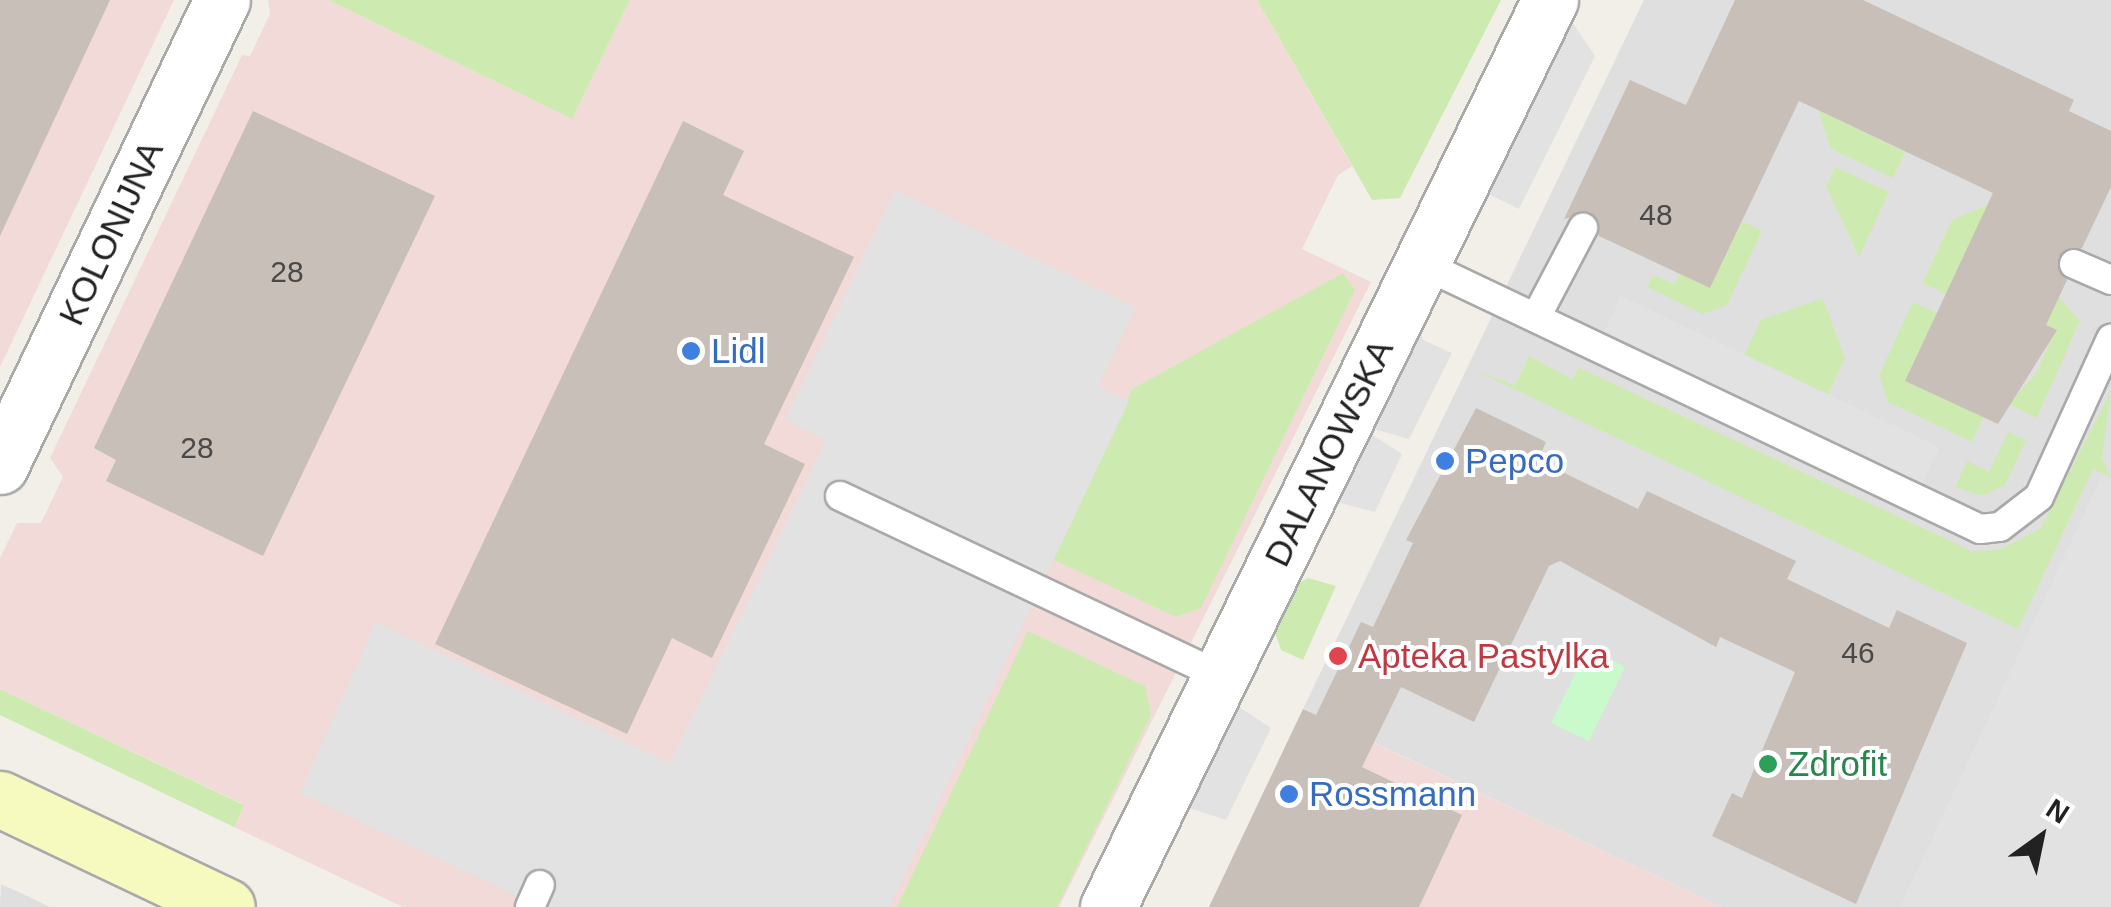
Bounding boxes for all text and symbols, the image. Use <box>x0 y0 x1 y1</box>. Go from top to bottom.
street label: KOLONIJNA <box>50 134 172 332</box>
house number: 48 <box>1639 197 1673 233</box>
house number: 28 <box>270 254 304 290</box>
place label: Lidl <box>711 330 765 372</box>
street label: DALANOWSKA <box>1256 333 1402 573</box>
marker: Lidl <box>680 340 702 362</box>
house number: 28 <box>180 430 214 466</box>
place label: Pepco <box>1465 440 1564 482</box>
marker: Pepco <box>1434 450 1456 472</box>
place label: Apteka Pastylka <box>1358 635 1609 677</box>
house number: 46 <box>1841 635 1875 671</box>
marker: Apteka Pastylka <box>1327 645 1349 667</box>
place label: Zdrofit <box>1788 743 1887 785</box>
marker: Zdrofit <box>1757 753 1779 775</box>
place label: Rossmann <box>1309 773 1476 815</box>
marker: Rossmann <box>1278 783 1300 805</box>
north arrow <box>1991 787 2091 887</box>
text: N <box>2041 793 2075 830</box>

